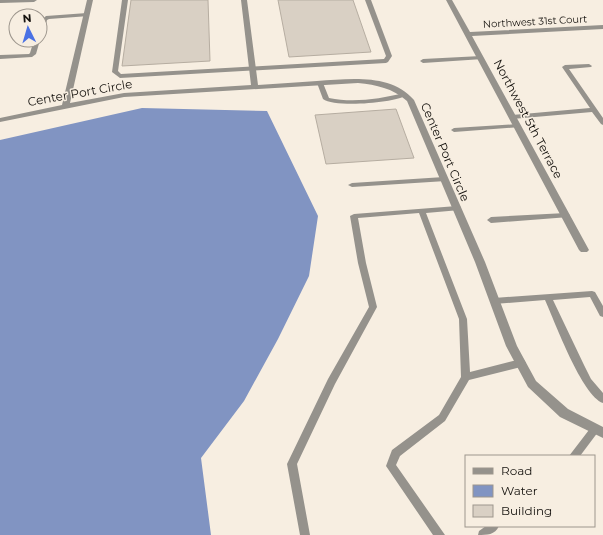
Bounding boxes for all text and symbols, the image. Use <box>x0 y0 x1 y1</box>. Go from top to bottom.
north arrow <box>8 8 48 48</box>
text: N <box>22 11 32 25</box>
street label: Northwest 31st Court <box>483 12 587 31</box>
street label: Northwest 5th Terrace <box>491 57 566 181</box>
street label: Center Port Circle <box>26 76 133 109</box>
street label: Center Port Circle <box>418 100 473 204</box>
legend <box>465 455 595 527</box>
text: Road <box>501 463 532 478</box>
text: Water <box>501 483 538 498</box>
text: Building <box>501 503 552 518</box>

